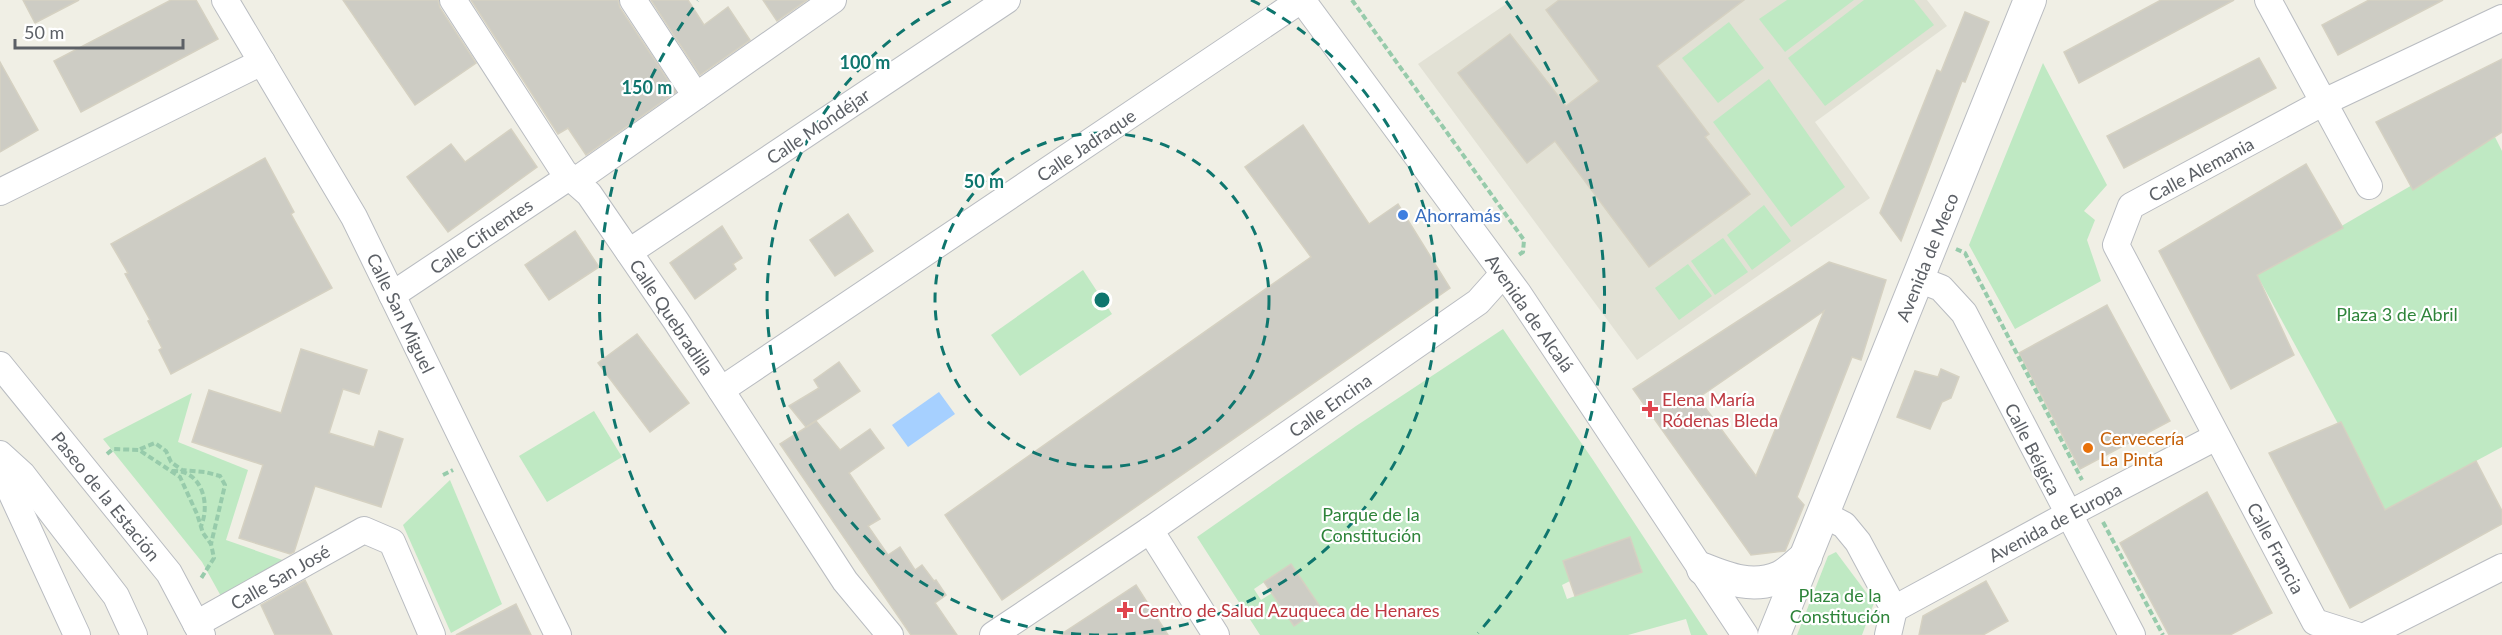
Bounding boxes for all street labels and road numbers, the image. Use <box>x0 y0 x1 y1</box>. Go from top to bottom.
street label: Calle Mondéjar <box>762 83 874 169</box>
street label: Calle Jadraque <box>1032 104 1140 186</box>
street label: Calle Alemania <box>2145 132 2257 206</box>
street label: Avenida de Meco <box>1891 189 1963 325</box>
street label: Calle Cifuentes <box>425 193 537 279</box>
street label: Calle San Miguel <box>362 249 440 377</box>
street label: Avenida de Alcalá <box>1481 250 1579 376</box>
street label: Calle Quebradilla <box>625 255 719 379</box>
street label: Calle Encina <box>1285 369 1375 441</box>
street label: Calle Bélgica <box>2000 399 2066 499</box>
street label: Paseo de la Estación <box>47 427 165 565</box>
street label: Avenida de Europa <box>1985 478 2125 566</box>
street label: Calle Francia <box>2243 499 2309 597</box>
street label: Calle San José <box>226 540 334 614</box>

